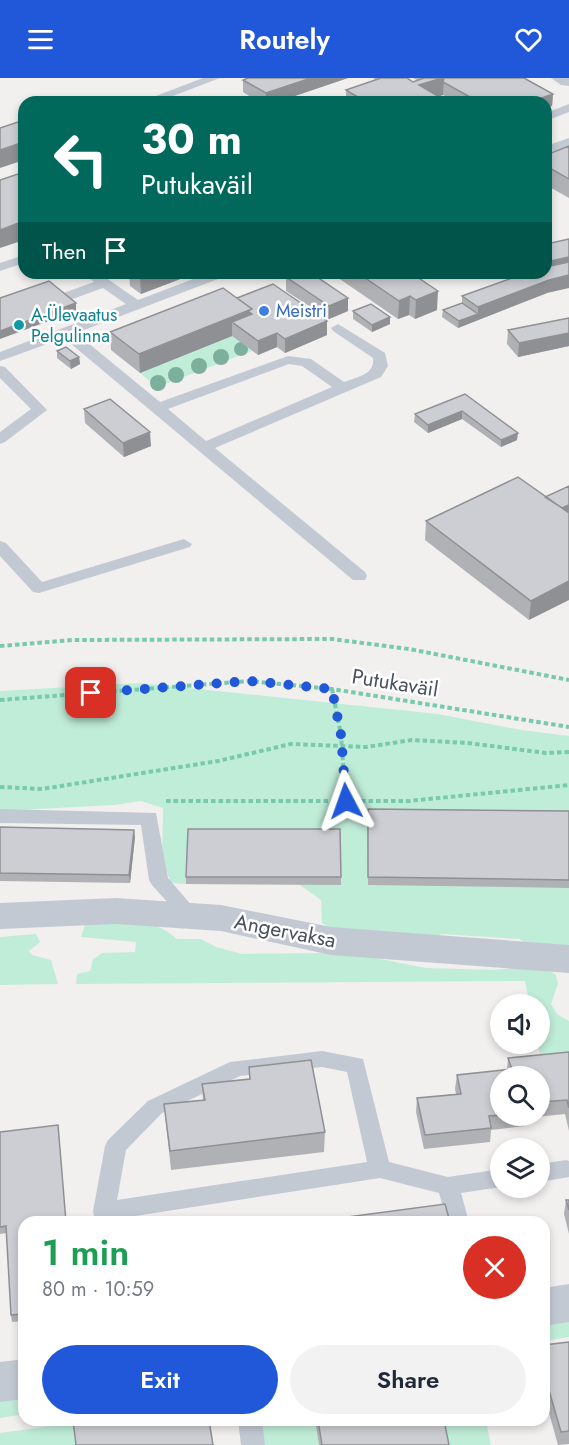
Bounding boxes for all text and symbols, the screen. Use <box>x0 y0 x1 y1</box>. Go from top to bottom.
text: Routely <box>239 20 330 59</box>
icon: menu <box>24 23 57 56</box>
icon: heart <box>512 23 545 56</box>
text: 30 m <box>141 109 242 170</box>
icon: left <box>42 120 120 198</box>
text: Putukaväil <box>141 165 253 204</box>
icon: arrive <box>99 234 132 267</box>
text: Then <box>42 235 87 267</box>
place label: Meistri <box>276 298 327 324</box>
place label: A-Ülevaatus Pelgulinna <box>31 302 117 349</box>
marker: Meistri <box>257 304 271 318</box>
marker: A-Ülevaatus Pelgulinna <box>12 318 26 332</box>
street label: Putukaväil <box>350 661 440 705</box>
pin <box>65 667 116 718</box>
icon: arrive <box>74 676 107 709</box>
position arrow <box>314 769 378 833</box>
street label: Angervaksa <box>232 906 338 956</box>
map controls <box>490 994 550 1198</box>
button: sound <box>490 994 550 1054</box>
button: search <box>490 1066 550 1126</box>
button: layers <box>490 1138 550 1198</box>
text: 1 min <box>42 1226 129 1278</box>
button: close <box>463 1236 526 1299</box>
text: 80 m · 10:59 <box>42 1275 154 1304</box>
button: Exit <box>42 1345 278 1414</box>
button: Share <box>290 1345 526 1414</box>

